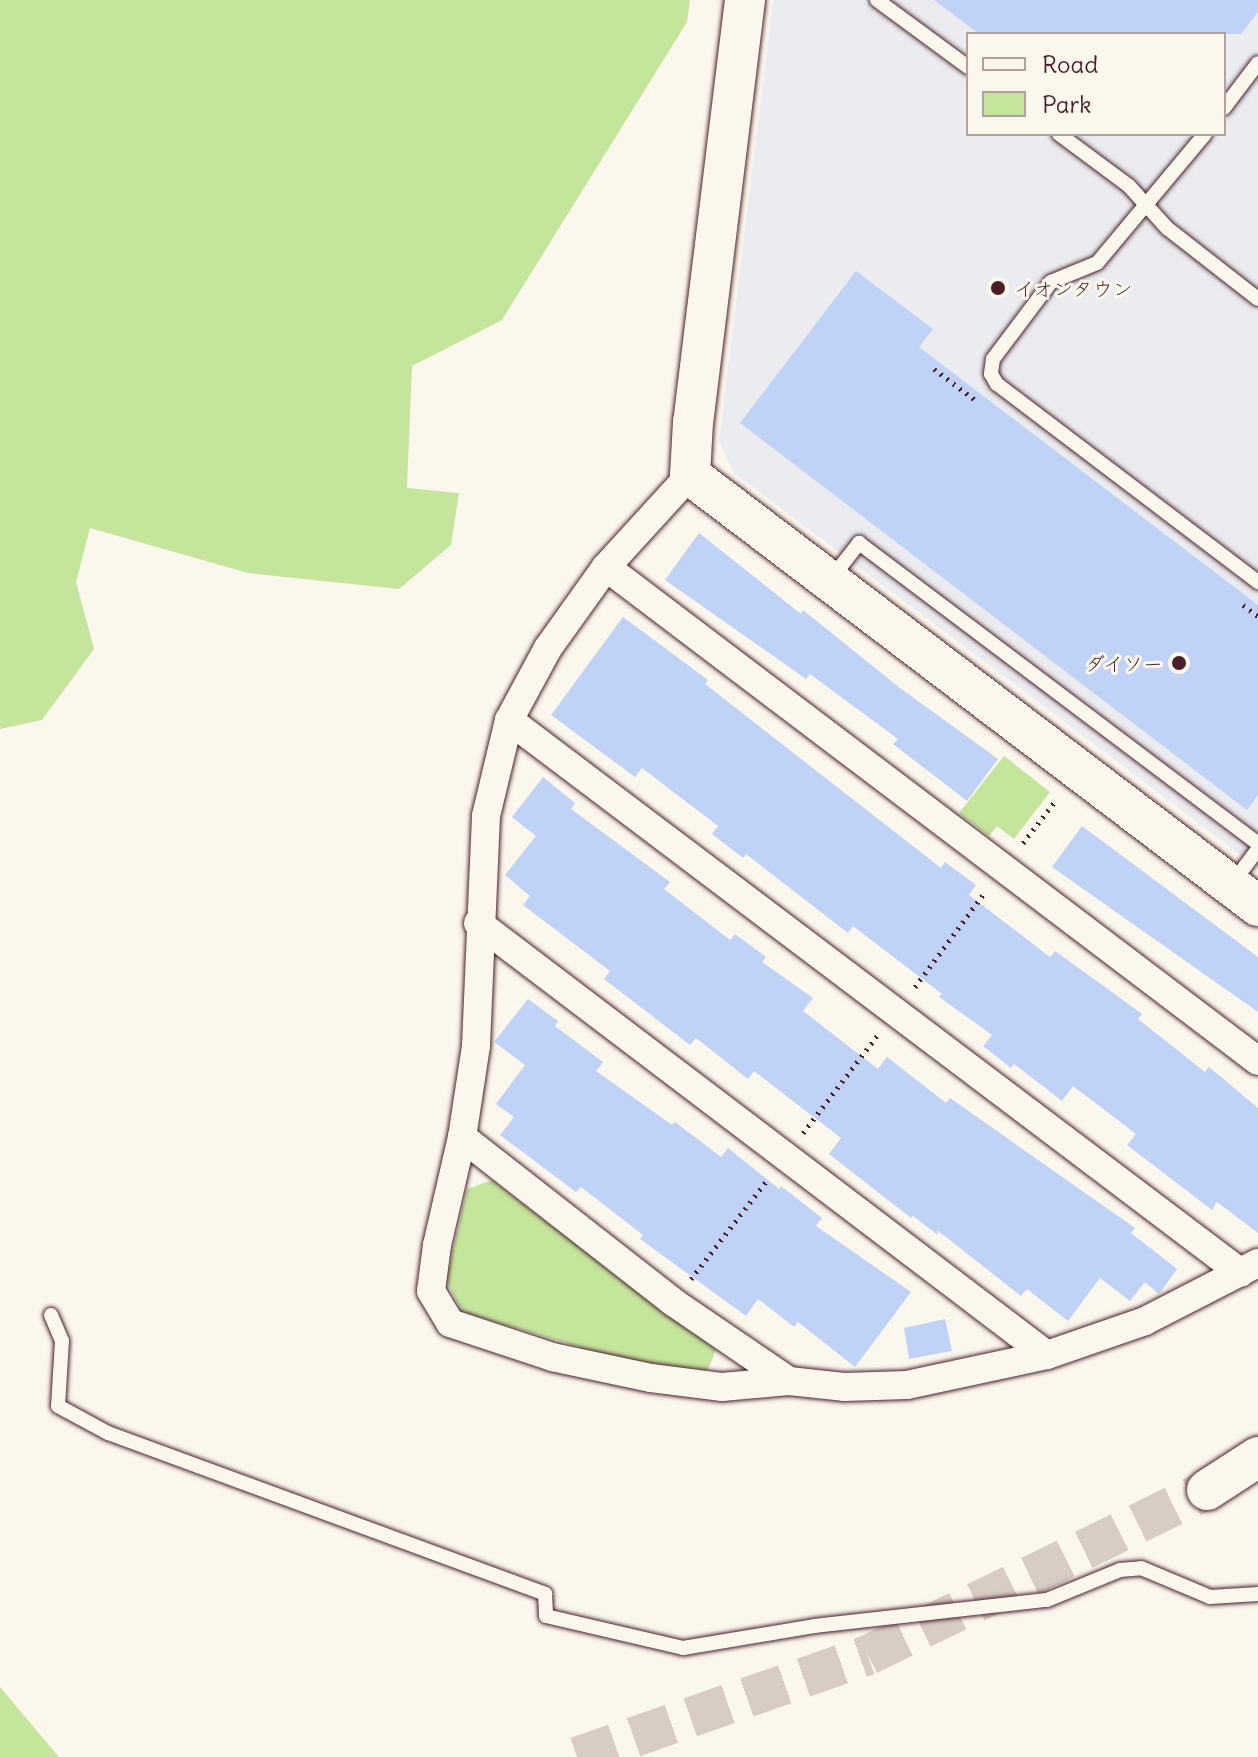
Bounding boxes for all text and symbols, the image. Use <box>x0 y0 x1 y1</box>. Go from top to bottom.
legend <box>966 32 1226 136</box>
text: Road <box>1042 49 1098 79</box>
text: Park <box>1042 89 1092 119</box>
place label: イオンタウン <box>1014 276 1134 300</box>
marker: イオンタウン <box>989 279 1007 297</box>
place label: ダイソー <box>1083 651 1163 675</box>
marker: ダイソー <box>1170 654 1188 672</box>

